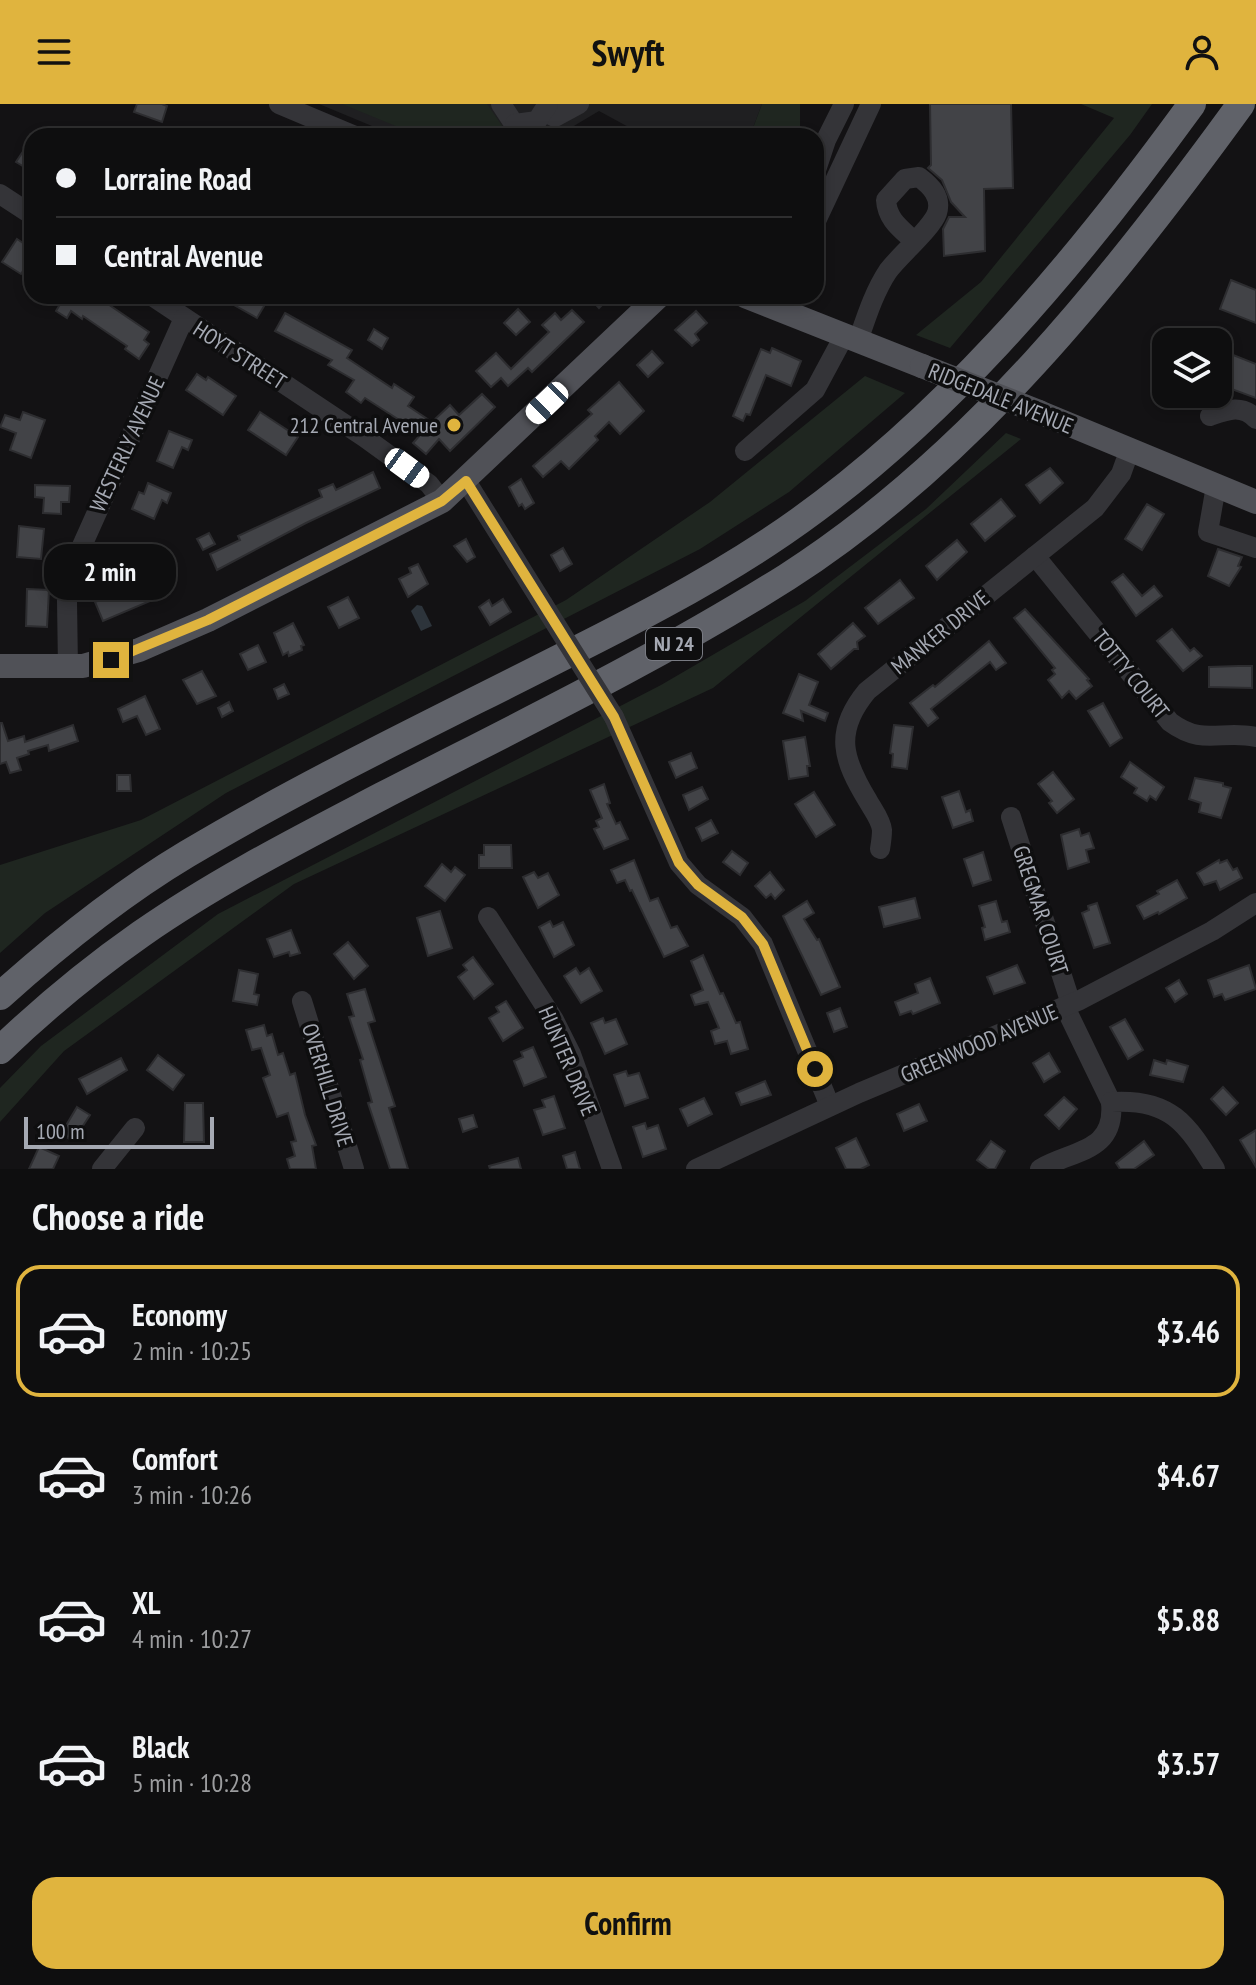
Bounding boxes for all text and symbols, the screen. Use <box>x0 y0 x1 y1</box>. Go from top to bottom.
text: Swyft <box>592 29 664 76</box>
icon: menu <box>32 30 76 74</box>
icon: person <box>1180 30 1224 74</box>
text: Lorraine Road <box>104 159 251 198</box>
text: Central Avenue <box>104 236 263 275</box>
street label: HOYT STREET <box>188 315 292 395</box>
map controls <box>1152 328 1232 408</box>
button: layers <box>1152 328 1232 408</box>
street label: RIDGEDALE AVENUE <box>925 356 1077 440</box>
street label: WESTERLY AVENUE <box>83 372 171 516</box>
car <box>521 378 573 428</box>
place label: 212 Central Avenue <box>290 411 438 439</box>
marker: 212 Central Avenue <box>445 416 463 434</box>
car <box>381 444 433 492</box>
callout: 2 min <box>45 544 177 600</box>
text: 2 min <box>84 555 136 588</box>
street label: MANKER DRIVE <box>885 584 995 680</box>
street label: TOTTY COURT <box>1087 624 1176 724</box>
road number: NJ 24 <box>646 628 702 660</box>
route end <box>93 642 129 678</box>
street label: GREGMAR COURT <box>1007 842 1075 978</box>
street label: GREENWOOD AVENUE <box>896 997 1062 1089</box>
street label: HUNTER DRIVE <box>532 1002 604 1120</box>
street label: OVERHILL DRIVE <box>296 1020 360 1150</box>
route start <box>797 1051 833 1087</box>
scale bar <box>24 1113 214 1149</box>
text: 100 m <box>36 1117 85 1145</box>
text: Choose a ride <box>32 1193 204 1240</box>
icon: car <box>36 1295 108 1367</box>
text: Economy <box>132 1295 227 1334</box>
text: $3.46 <box>1156 1312 1220 1351</box>
text: 2 min · 10:25 <box>132 1334 252 1367</box>
icon: car <box>36 1439 108 1511</box>
text: Comfort <box>132 1439 218 1478</box>
text: $4.67 <box>1156 1456 1220 1495</box>
text: 3 min · 10:26 <box>132 1478 252 1511</box>
icon: car <box>36 1583 108 1655</box>
text: XL <box>132 1583 161 1622</box>
text: $5.88 <box>1156 1600 1220 1639</box>
text: 4 min · 10:27 <box>132 1622 252 1655</box>
icon: car <box>36 1727 108 1799</box>
text: Black <box>132 1727 189 1766</box>
text: $3.57 <box>1156 1744 1220 1783</box>
text: 5 min · 10:28 <box>132 1766 252 1799</box>
button: Confirm <box>32 1877 1224 1969</box>

